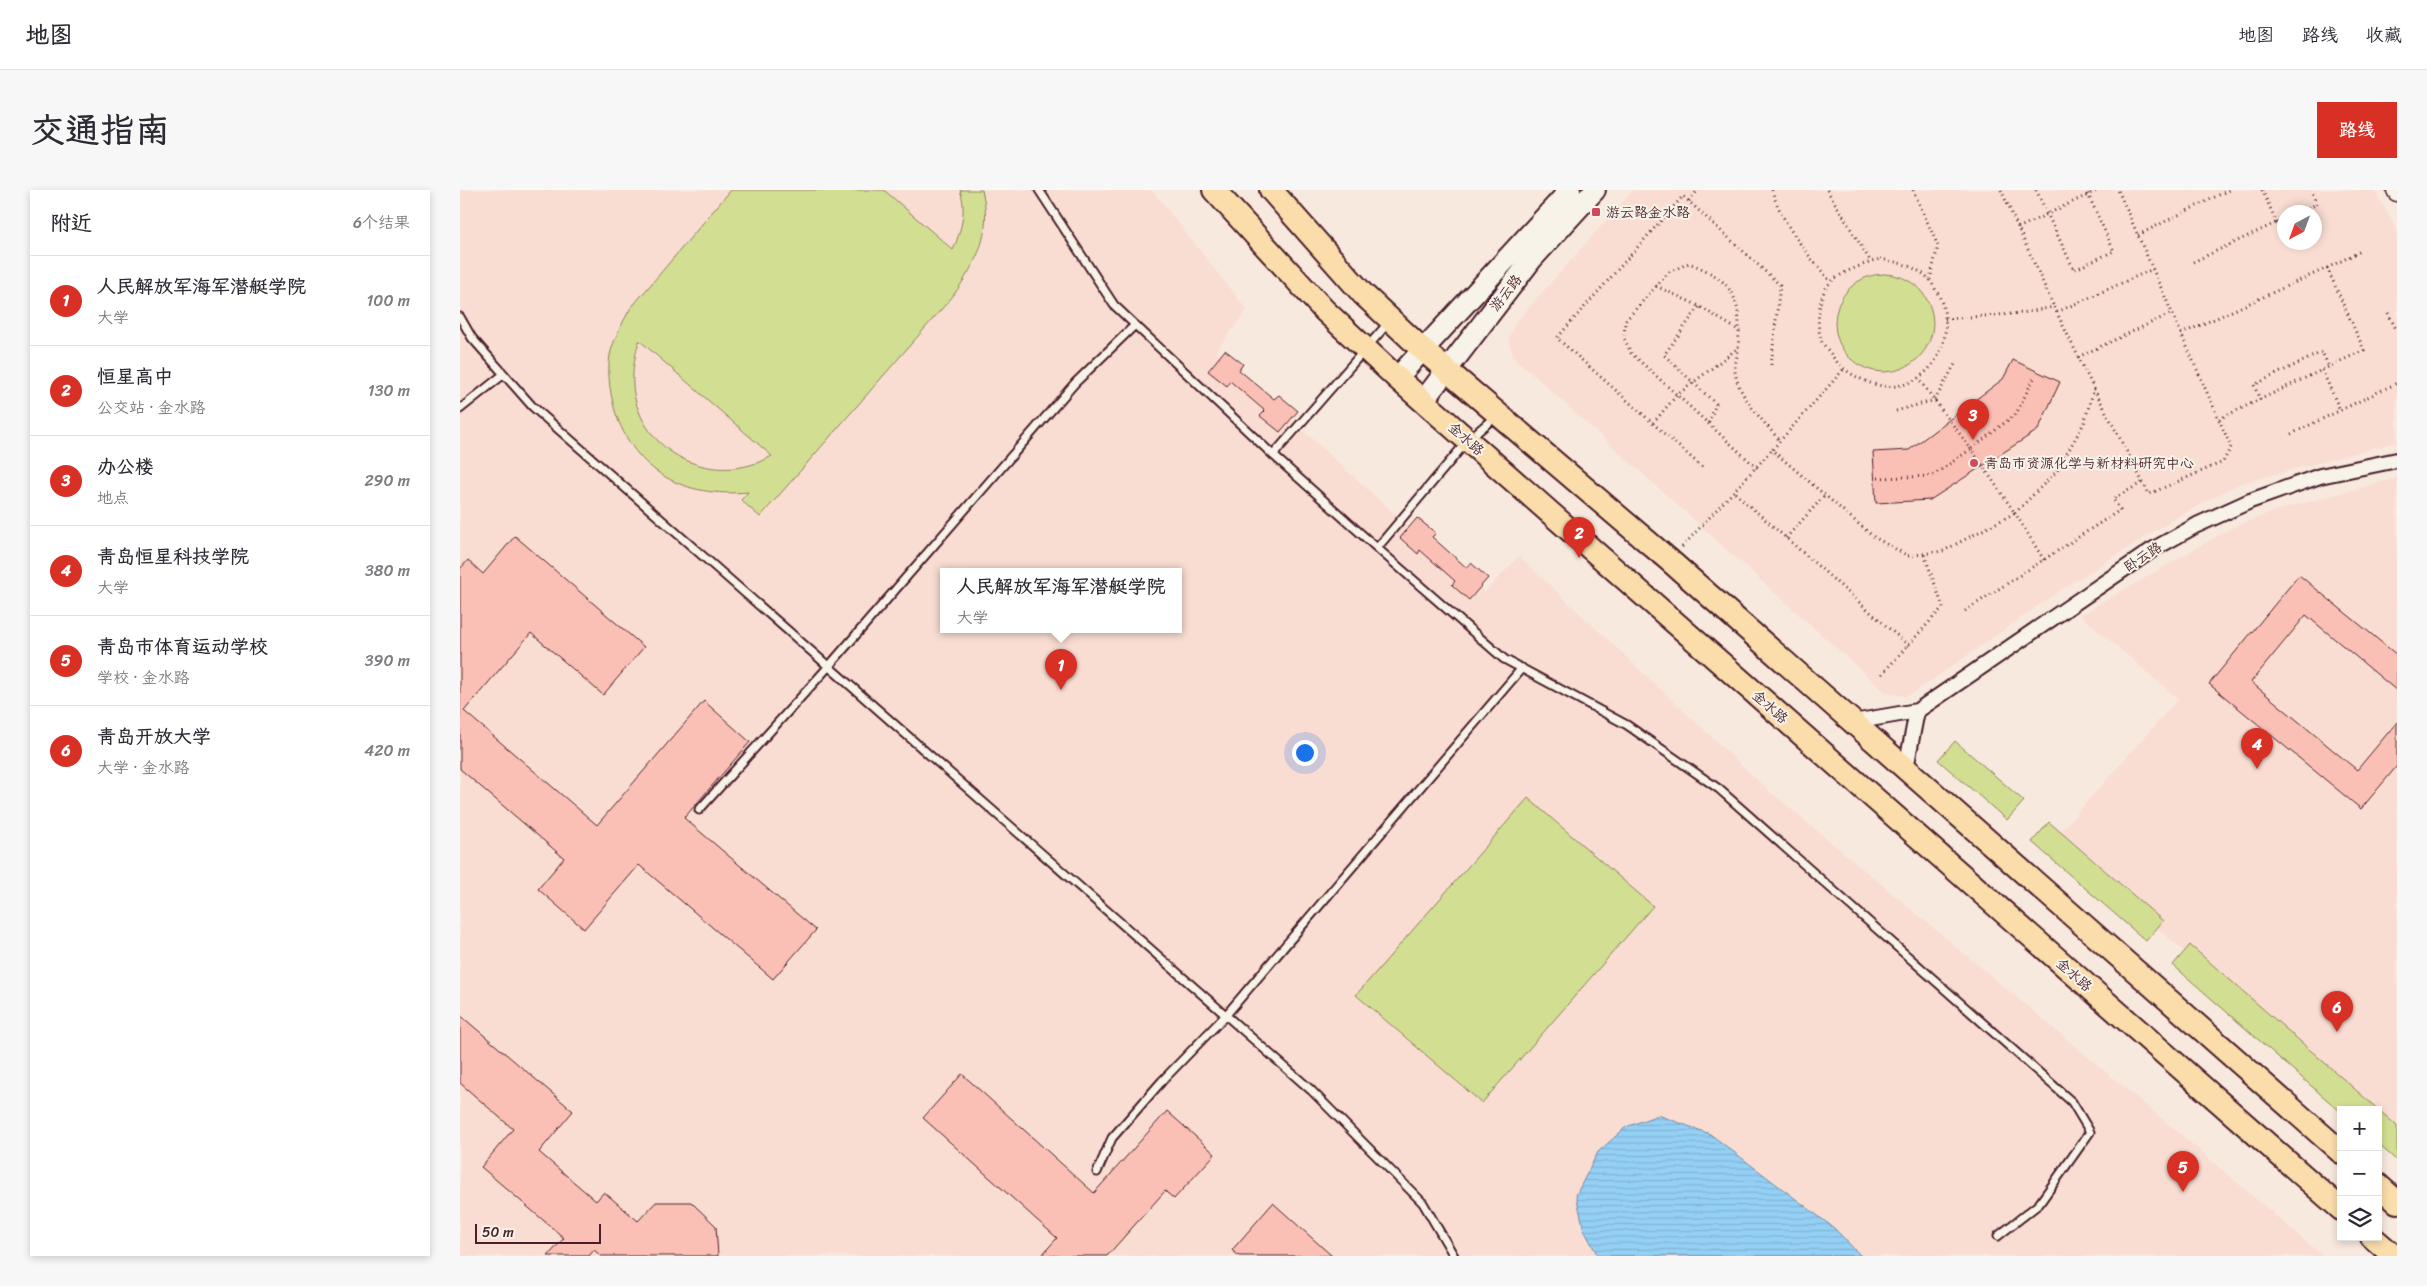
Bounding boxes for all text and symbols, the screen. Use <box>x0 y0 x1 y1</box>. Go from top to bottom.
text: 地图 <box>25 14 73 56</box>
text: 地图 <box>2238 19 2274 51</box>
text: 路线 <box>2302 19 2338 51</box>
text: 收藏 <box>2366 19 2402 51</box>
text: 交通指南 <box>30 99 170 161</box>
button: 路线 <box>2317 102 2397 158</box>
place label: 游云路金水路 <box>1606 200 1690 225</box>
text: 附近 <box>50 204 92 242</box>
north arrow <box>2277 205 2322 250</box>
marker: 游云路金水路 <box>1590 206 1602 218</box>
text: 6个结果 <box>353 208 410 237</box>
street label: 游云路 <box>1483 269 1529 317</box>
text: 人民解放军海军潜艇学院 <box>97 270 306 303</box>
text: 1 <box>63 286 69 315</box>
text: 100 m <box>366 286 410 315</box>
text: 大学 <box>97 303 129 332</box>
text: 恒星高中 <box>97 360 173 393</box>
text: 2 <box>61 376 71 405</box>
text: 130 m <box>368 376 410 405</box>
text: 公交站 · 金水路 <box>97 393 206 422</box>
pin: 3 <box>1957 399 1989 440</box>
street label: 金水路 <box>1442 416 1490 462</box>
text: 办公楼 <box>97 450 154 483</box>
place label: 青岛市资源化学与新材料研究中心 <box>1984 451 2194 476</box>
marker: 青岛市资源化学与新材料研究中心 <box>1968 457 1980 469</box>
text: 3 <box>62 466 70 495</box>
text: 290 m <box>364 466 410 495</box>
text: 地点 <box>97 483 129 512</box>
pin: 2 <box>1563 517 1595 558</box>
street label: 卧云路 <box>2119 535 2167 579</box>
text: 青岛恒星科技学院 <box>97 540 249 573</box>
text: 4 <box>61 556 71 585</box>
text: 380 m <box>365 556 410 585</box>
popup <box>940 568 1182 633</box>
text: 人民解放军海军潜艇学院 <box>956 570 1166 603</box>
text: 大学 <box>97 573 129 602</box>
text: 大学 <box>956 603 989 632</box>
text: 青岛市体育运动学校 <box>97 630 268 663</box>
text: 5 <box>61 646 71 675</box>
text: 390 m <box>365 646 410 675</box>
pin: 1 <box>1045 649 1077 690</box>
text: 学校 · 金水路 <box>97 663 190 692</box>
street label: 金水路 <box>1746 684 1794 730</box>
text: 青岛开放大学 <box>97 720 211 753</box>
pin: 4 <box>2241 728 2273 769</box>
text: 6 <box>61 736 71 765</box>
text: 420 m <box>364 736 410 765</box>
your location <box>1292 740 1318 766</box>
text: 大学 · 金水路 <box>97 753 190 782</box>
street label: 金水路 <box>2050 952 2098 998</box>
pin: 6 <box>2321 991 2353 1032</box>
map controls <box>2337 1106 2382 1241</box>
button: + <box>2337 1106 2382 1151</box>
pin: 5 <box>2167 1151 2199 1192</box>
button: − <box>2337 1151 2382 1196</box>
button: layers <box>2337 1196 2382 1241</box>
text: 50 m <box>482 1220 514 1245</box>
scale bar <box>475 1221 601 1244</box>

